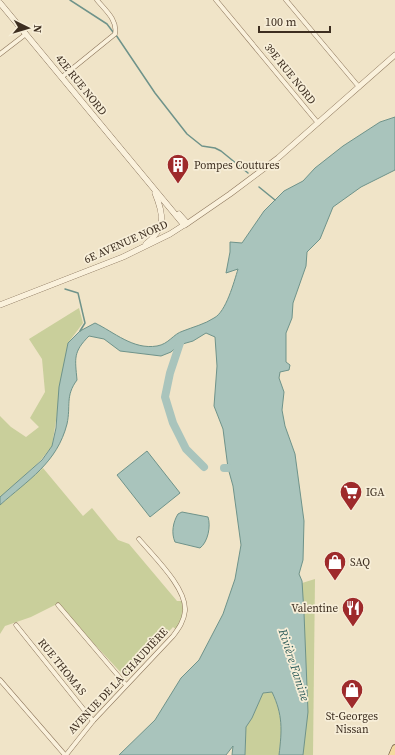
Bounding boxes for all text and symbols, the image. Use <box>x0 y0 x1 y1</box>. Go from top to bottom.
north arrow <box>8 8 48 48</box>
scale bar <box>259 8 330 34</box>
text: 100 m <box>265 14 297 30</box>
text: N <box>30 24 45 33</box>
street label: 39E RUE NORD <box>261 40 319 108</box>
street label: 42E RUE NORD <box>52 51 110 119</box>
building icon: Pompes Coutures <box>165 152 191 185</box>
place label: Pompes Coutures <box>194 158 280 173</box>
street label: 6E AVENUE NORD <box>82 217 170 267</box>
supermarket icon: IGA <box>338 479 364 512</box>
place label: IGA <box>366 485 385 500</box>
shop icon: SAQ <box>322 549 348 582</box>
place label: SAQ <box>350 555 370 570</box>
restaurant icon: Valentine <box>340 595 366 628</box>
place label: Valentine <box>291 601 338 616</box>
street label: AVENUE DE LA CHAUDIÈRE <box>65 624 171 737</box>
water label: Rivière Famine <box>274 626 313 703</box>
street label: RUE THOMAS <box>34 635 90 699</box>
shop icon: St-Georges Nissan <box>339 677 365 710</box>
place label: St-Georges Nissan <box>326 709 378 737</box>

